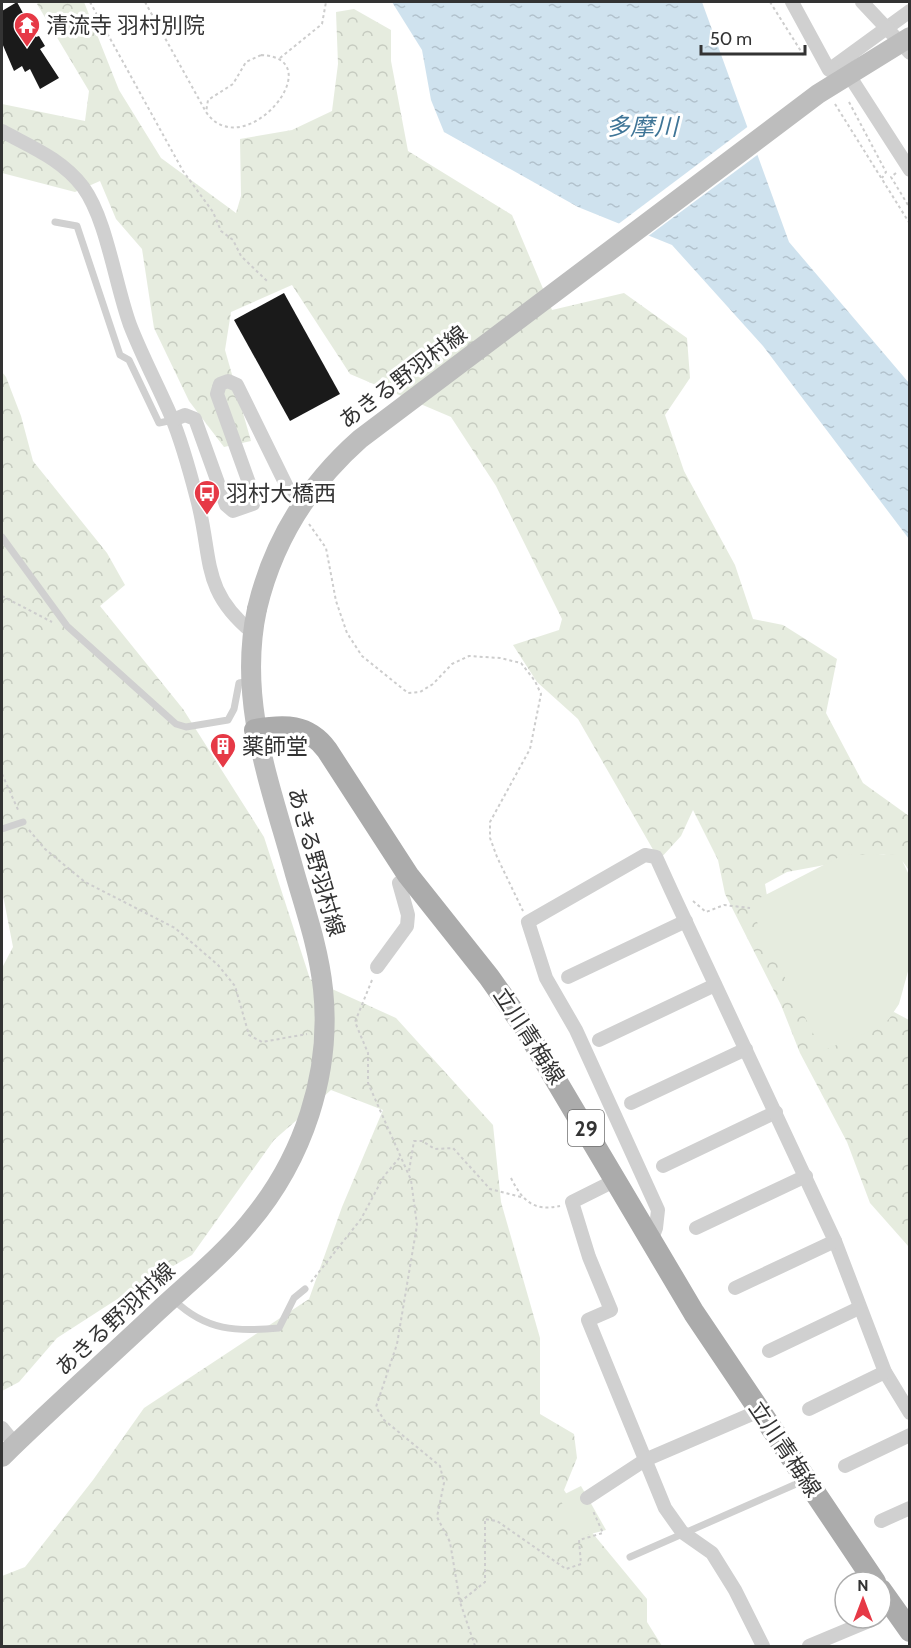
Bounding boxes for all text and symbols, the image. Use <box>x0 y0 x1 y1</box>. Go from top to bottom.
temple icon: 清流寺 羽村別院 <box>12 10 42 48</box>
place label: 清流寺 羽村別院 <box>46 12 205 39</box>
scale bar <box>701 18 804 56</box>
text: 50 m <box>710 28 752 50</box>
water label: 多摩川 <box>606 112 681 141</box>
street label: あきる野羽村線 <box>334 320 472 434</box>
bus stop icon: 羽村大橋西 <box>192 478 222 516</box>
place label: 羽村大橋西 <box>226 480 336 507</box>
building icon: 薬師堂 <box>208 731 238 769</box>
place label: 薬師堂 <box>242 733 308 760</box>
street label: あきる野羽村線 <box>282 784 350 940</box>
street label: 立川青梅線 <box>488 983 570 1089</box>
road number: 29 <box>568 1110 604 1146</box>
street label: あきる野羽村線 <box>50 1257 180 1381</box>
street label: 立川青梅線 <box>743 1396 827 1502</box>
north arrow <box>833 1570 893 1630</box>
text: N <box>857 1576 869 1595</box>

